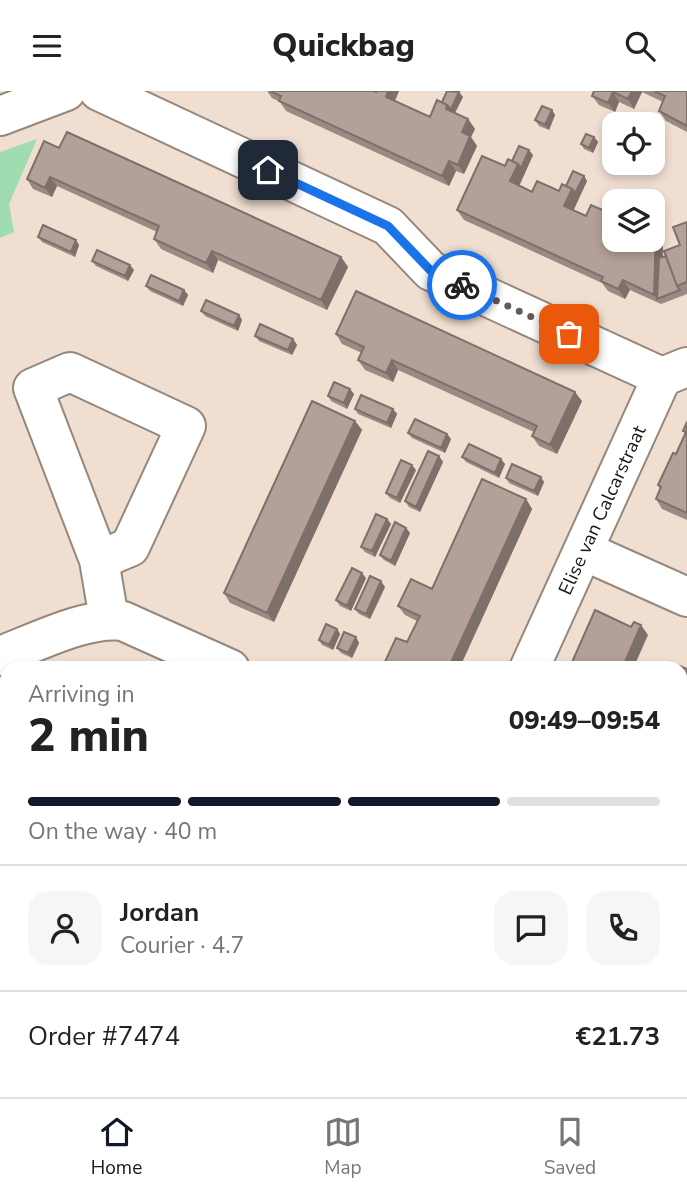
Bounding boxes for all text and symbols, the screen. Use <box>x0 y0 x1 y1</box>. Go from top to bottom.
text: Quickbag <box>272 24 415 67</box>
icon: menu <box>28 27 66 65</box>
icon: search <box>621 27 659 65</box>
map controls <box>602 112 665 252</box>
button: locate <box>602 112 665 175</box>
pin <box>238 140 298 200</box>
icon: home <box>249 151 287 189</box>
button: layers <box>602 189 665 252</box>
courier <box>427 250 497 320</box>
icon: bike <box>443 266 481 304</box>
pin <box>539 304 599 364</box>
icon: bag <box>550 315 588 353</box>
street label: Elise van Calcarstraat <box>553 421 652 599</box>
text: Arriving in <box>28 679 135 710</box>
text: 09:49–09:54 <box>509 703 660 738</box>
text: 2 min <box>28 704 149 767</box>
text: On the way · 40 m <box>28 816 217 847</box>
button: person <box>28 891 102 965</box>
button: chat <box>494 891 568 965</box>
button: phone <box>586 891 660 965</box>
text: Jordan <box>120 895 199 930</box>
text: Courier · 4.7 <box>120 930 244 961</box>
text: Order #7474 <box>28 1019 180 1054</box>
text: €21.73 <box>576 1019 660 1054</box>
tab: Home <box>91 1113 142 1181</box>
tab: Map <box>324 1113 362 1181</box>
tab: Saved <box>544 1113 596 1181</box>

